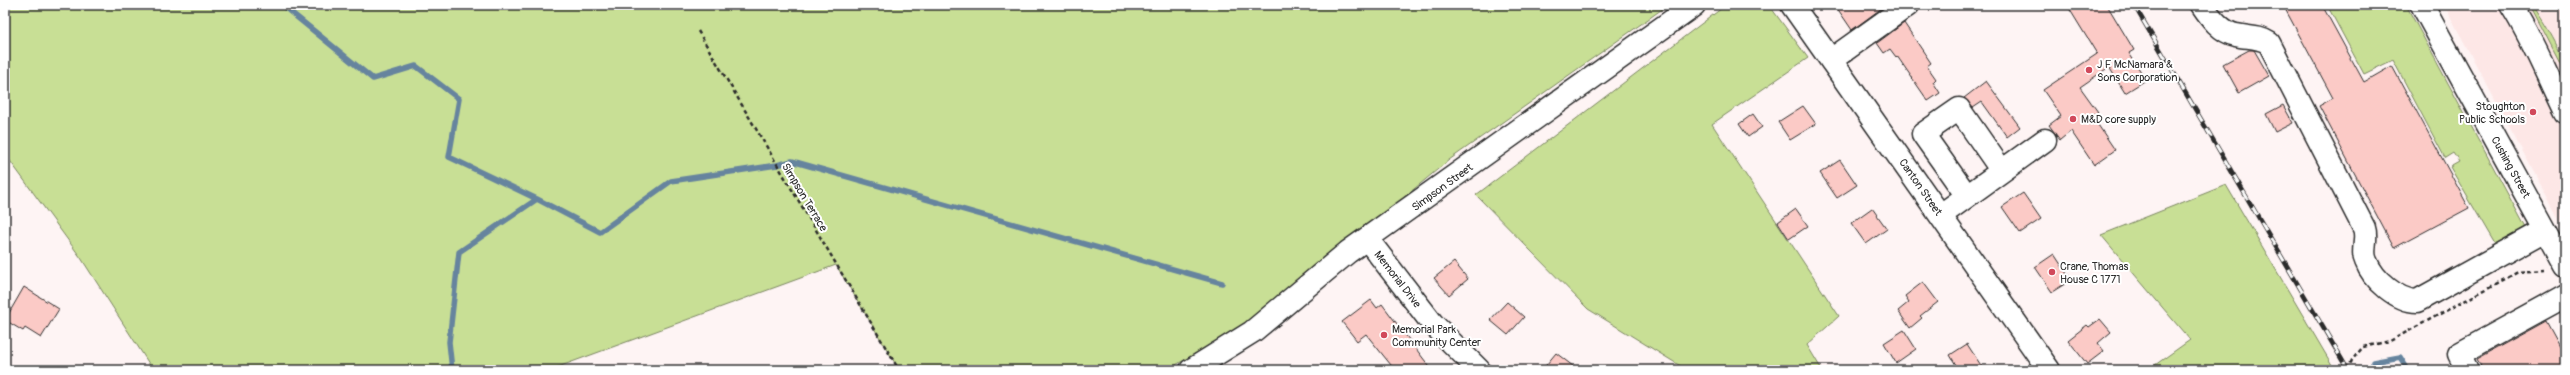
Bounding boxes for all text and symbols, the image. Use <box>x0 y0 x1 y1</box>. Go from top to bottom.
place label: J F McNamara & Sons Corporation <box>2097 58 2177 84</box>
marker: J F McNamara & Sons Corporation <box>2084 65 2094 75</box>
place label: Stoughton Public Schools <box>2459 100 2525 126</box>
marker: Stoughton Public Schools <box>2528 107 2538 117</box>
place label: M&D core supply <box>2081 113 2156 126</box>
marker: M&D core supply <box>2068 114 2078 124</box>
street label: Cushing Street <box>2488 134 2533 201</box>
street label: Canton Street <box>1896 156 1945 219</box>
street label: Simpson Terrace <box>779 161 830 234</box>
street label: Simpson Street <box>1409 161 1476 214</box>
street label: Memorial Drive <box>1371 248 1424 311</box>
place label: Crane, Thomas House C 1771 <box>2060 260 2129 286</box>
marker: Crane, Thomas House C 1771 <box>2047 267 2057 277</box>
place label: Memorial Park Community Center <box>1392 323 1481 349</box>
marker: Memorial Park Community Center <box>1379 330 1389 340</box>

